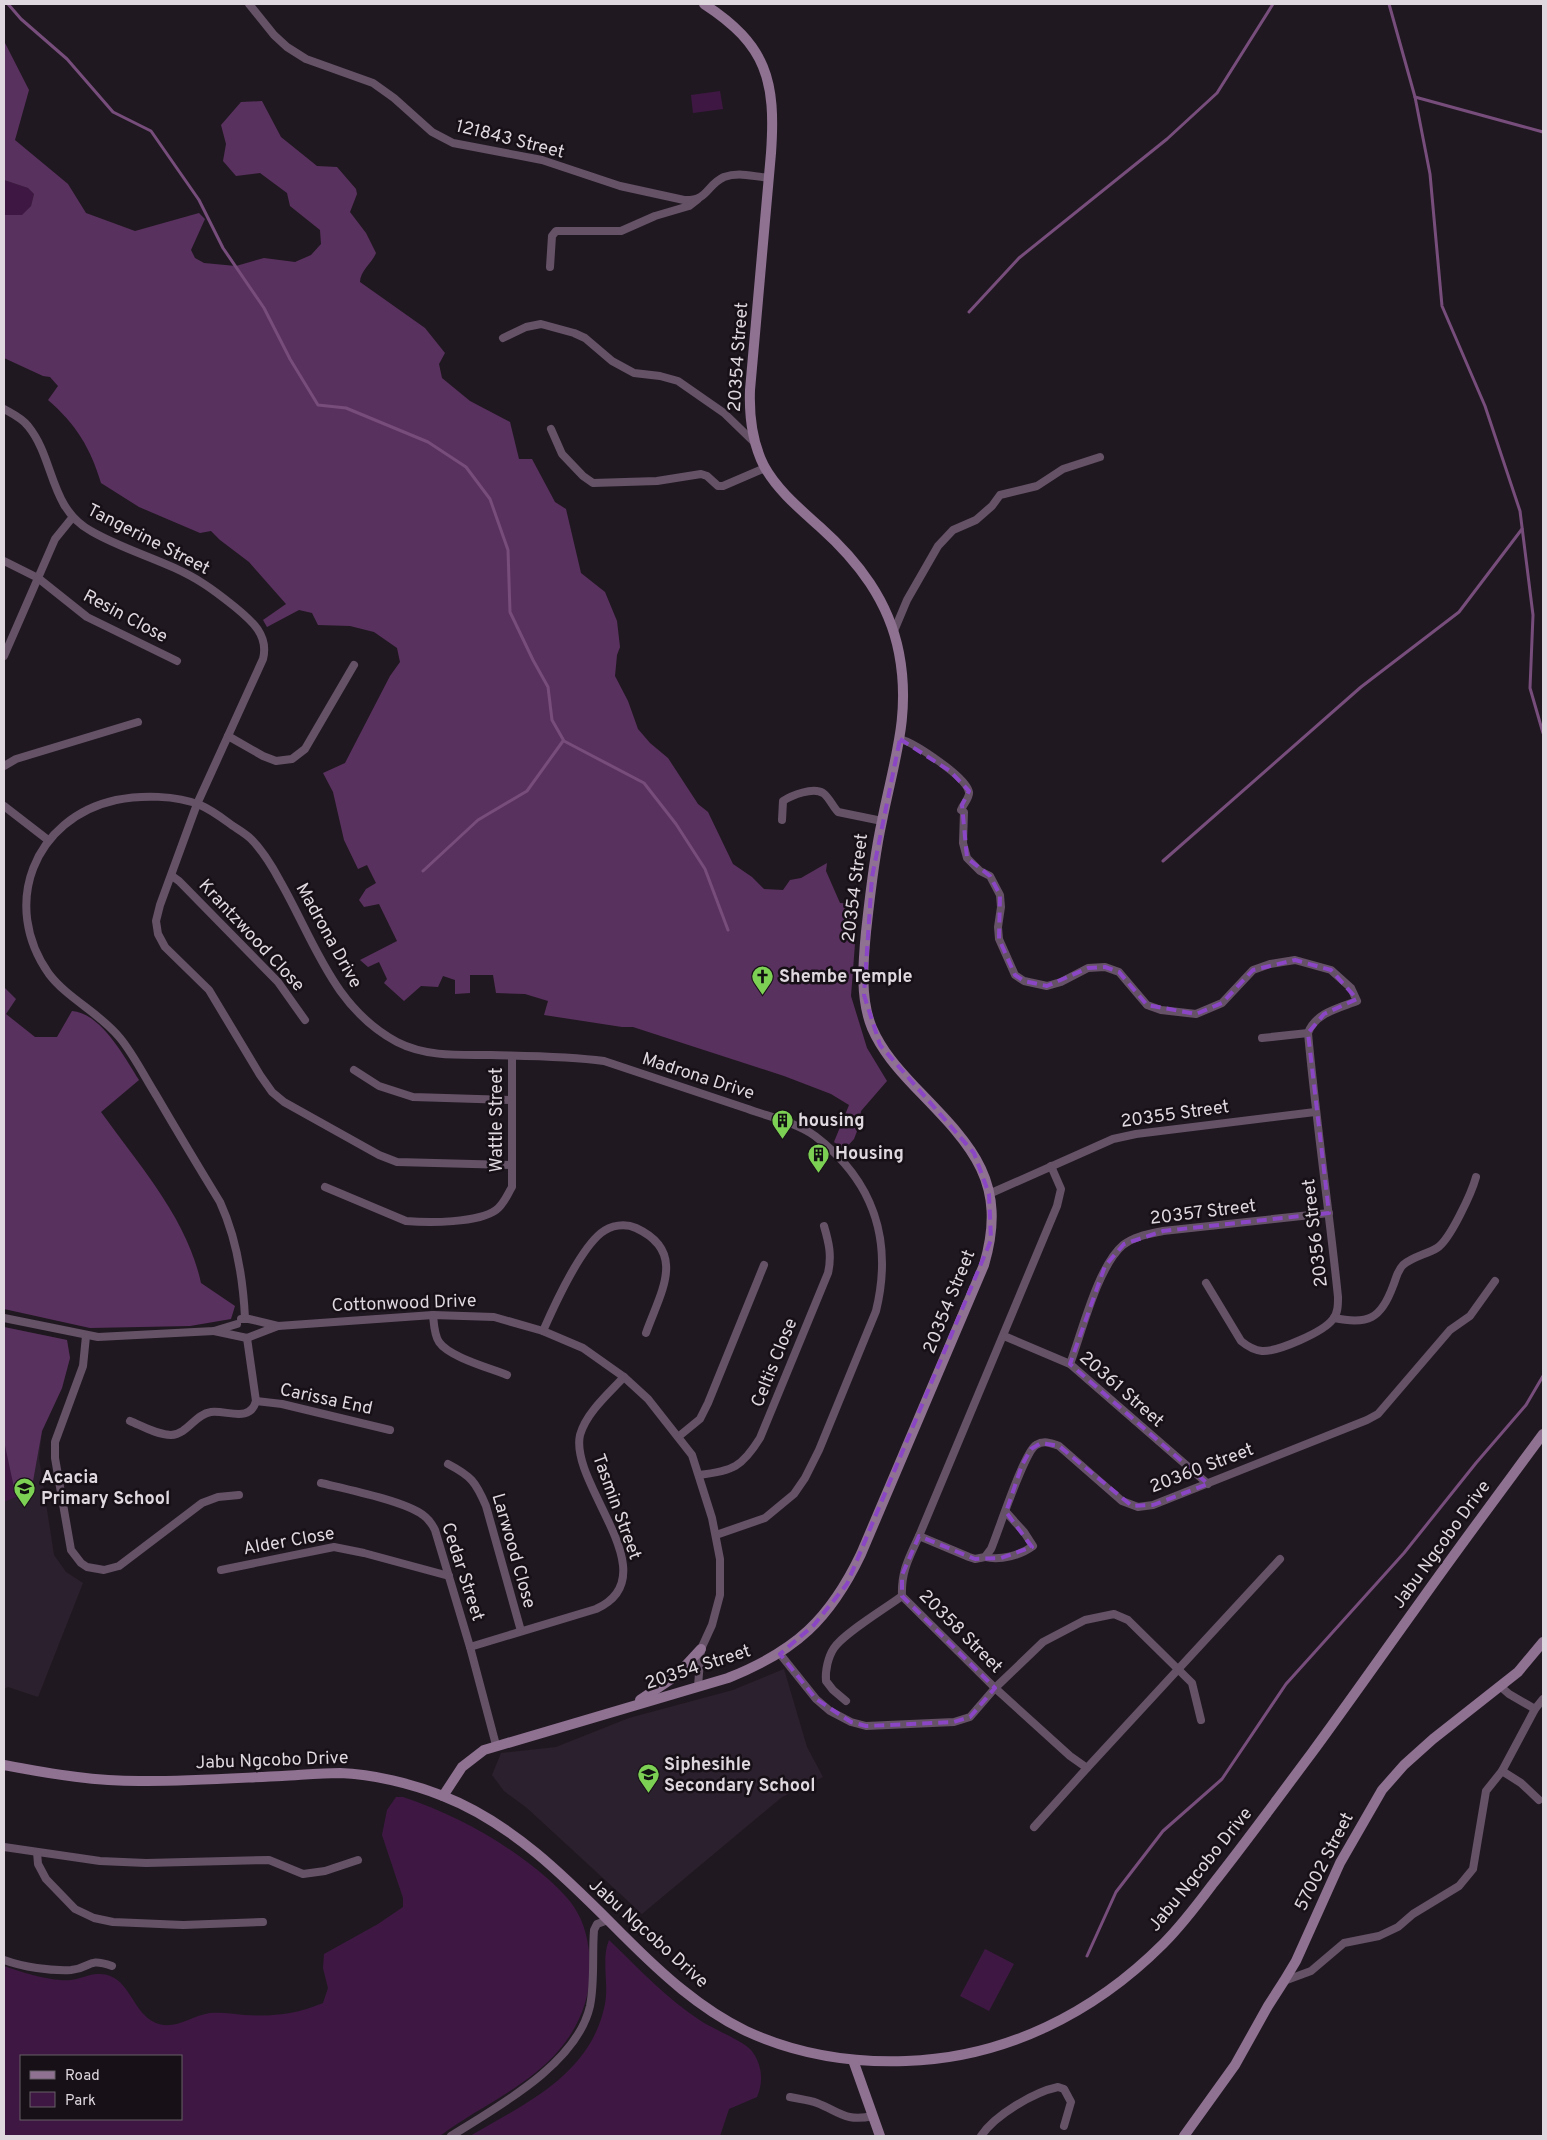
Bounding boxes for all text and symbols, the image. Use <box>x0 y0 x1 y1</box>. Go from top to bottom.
street label: 121843 Street <box>453 115 567 165</box>
street label: 20354 Street <box>724 301 754 413</box>
street label: Tangerine Street <box>83 499 213 581</box>
street label: Resin Close <box>79 585 171 649</box>
street label: 20354 Street <box>838 832 874 944</box>
street label: Krantzwood Close <box>193 875 309 997</box>
street label: Madrona Drive <box>290 879 366 993</box>
church icon: Shembe Temple <box>751 965 775 996</box>
place label: Shembe Temple <box>779 966 913 989</box>
street label: Madrona Drive <box>639 1048 757 1106</box>
street label: Wattle Street <box>486 1067 509 1173</box>
street label: 20355 Street <box>1119 1096 1231 1134</box>
building icon: housing <box>770 1109 794 1140</box>
place label: housing <box>798 1110 865 1133</box>
building icon: Housing <box>807 1142 831 1173</box>
place label: Housing <box>835 1143 904 1166</box>
street label: 20356 Street <box>1298 1177 1334 1289</box>
street label: 20357 Street <box>1149 1195 1257 1231</box>
street label: 20354 Street <box>919 1247 981 1357</box>
street label: Cottonwood Drive <box>331 1290 477 1318</box>
street label: Celtis Close <box>747 1315 803 1411</box>
street label: 20361 Street <box>1074 1347 1168 1433</box>
street label: Carissa End <box>277 1379 375 1421</box>
street label: 20360 Street <box>1147 1439 1257 1499</box>
street label: Tasmin Street <box>586 1451 646 1563</box>
place label: Acacia Primary School <box>41 1467 170 1511</box>
school or university icon: Acacia Primary School <box>13 1476 37 1507</box>
street label: Jabu Ngcobo Drive <box>1388 1476 1496 1614</box>
street label: Larwood Close <box>486 1491 540 1611</box>
street label: Cedar Street <box>435 1520 489 1624</box>
street label: Alder Close <box>242 1523 336 1561</box>
street label: 20358 Street <box>913 1585 1007 1679</box>
street label: 20354 Street <box>642 1640 754 1696</box>
street label: Jabu Ngcobo Drive <box>195 1747 349 1775</box>
place label: Siphesihle Secondary School <box>664 1754 815 1798</box>
school or university icon: Siphesihle Secondary School <box>636 1763 660 1794</box>
street label: Jabu Ngcobo Drive <box>1144 1803 1258 1937</box>
street label: 57002 Street <box>1290 1809 1360 1915</box>
street label: Jabu Ngcobo Drive <box>583 1874 713 1994</box>
legend <box>20 2055 182 2120</box>
text: Road <box>65 2067 100 2086</box>
text: Park <box>65 2092 96 2111</box>

